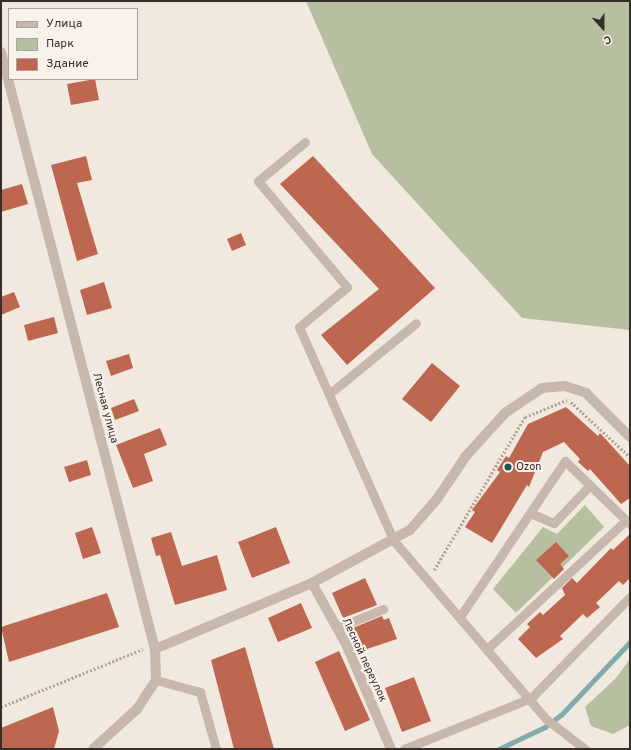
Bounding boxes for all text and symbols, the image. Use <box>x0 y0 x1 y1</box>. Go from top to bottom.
legend <box>8 8 138 80</box>
north arrow <box>583 8 623 48</box>
text: Улица <box>46 16 82 32</box>
text: С <box>602 31 613 47</box>
text: Парк <box>46 36 74 52</box>
text: Здание <box>46 56 89 72</box>
street label: Лесная улица <box>89 371 121 445</box>
place label: Ozon <box>516 460 542 474</box>
marker: Ozon <box>503 462 513 472</box>
street label: Лесной переулок <box>339 616 389 704</box>

